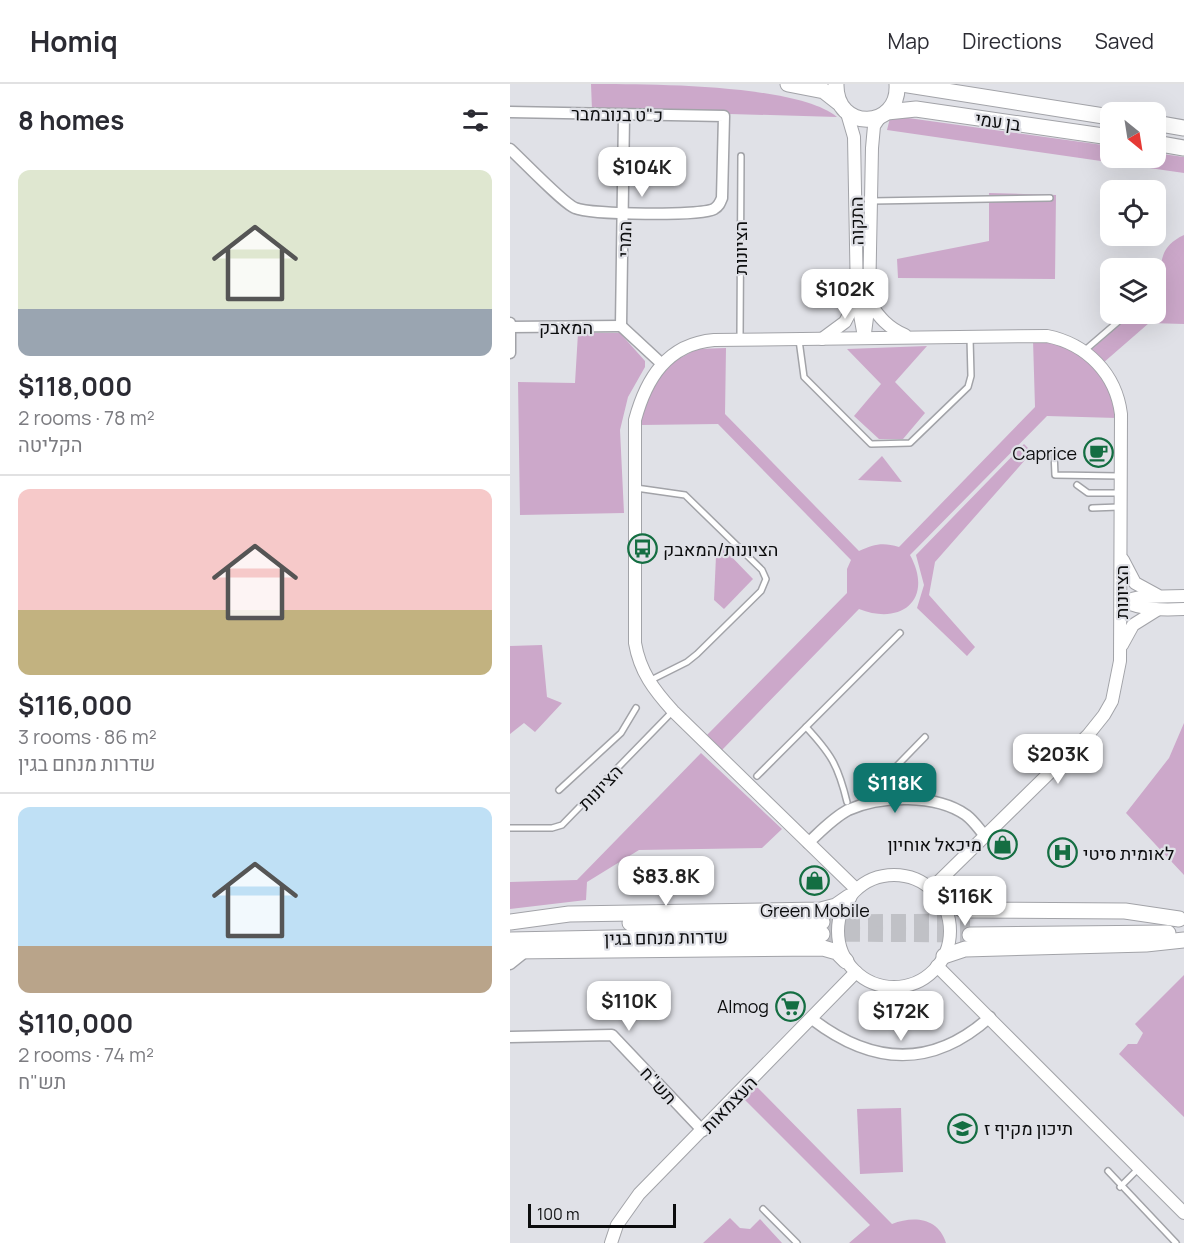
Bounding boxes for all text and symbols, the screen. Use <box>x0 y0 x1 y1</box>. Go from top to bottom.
text: Homiq <box>30 22 118 60</box>
text: Map <box>888 27 929 55</box>
text: Directions <box>962 27 1062 55</box>
text: Saved <box>1095 27 1154 55</box>
street label: כ"ט בנובמבר <box>571 101 663 127</box>
text: 8 homes <box>18 102 124 138</box>
north arrow <box>1100 102 1166 168</box>
map controls <box>1100 102 1166 324</box>
icon: filters <box>459 104 492 137</box>
street label: בן עמי <box>974 106 1023 136</box>
pin: $104K <box>600 147 684 198</box>
text: $104K <box>612 153 672 180</box>
button: locate <box>1100 180 1166 246</box>
street label: התקוה <box>844 196 868 246</box>
icon: home <box>201 209 309 317</box>
street label: המרי <box>612 221 636 257</box>
street label: הציונות <box>728 221 752 275</box>
button: layers <box>1100 258 1166 324</box>
pin: $102K <box>803 269 887 320</box>
text: $102K <box>815 275 875 302</box>
street label: המאבק <box>539 315 593 339</box>
text: $118,000 <box>18 368 132 404</box>
text: 2 rooms · 78 m² <box>18 404 155 431</box>
text: הקליטה <box>18 431 83 458</box>
cafe icon: Caprice <box>1082 437 1114 469</box>
place label: Caprice <box>1013 441 1077 465</box>
icon: home <box>201 528 309 636</box>
bus stop icon: הציונות/המאבק <box>626 533 658 565</box>
place label: הציונות/המאבק <box>663 537 778 561</box>
street label: הציונות <box>1109 565 1133 619</box>
text: $116,000 <box>18 687 132 723</box>
text: 3 rooms · 86 m² <box>18 723 157 750</box>
pin: $203K <box>1016 734 1100 785</box>
text: $203K <box>1027 740 1089 767</box>
text: שדרות מנחם בגין <box>18 750 155 777</box>
street label: הציונות <box>573 759 627 815</box>
pin: $118K <box>853 763 937 814</box>
text: $118K <box>867 769 923 796</box>
shop icon: מיכאל אוחיון <box>987 828 1019 860</box>
place label: מיכאל אוחיון <box>887 832 982 856</box>
hospital icon: לאומית סיטי <box>1046 837 1078 869</box>
place label: לאומית סיטי <box>1083 841 1174 865</box>
icon: home <box>201 846 309 954</box>
pin: $83.8K <box>617 856 715 907</box>
text: $83.8K <box>632 862 700 889</box>
shop icon: Green Mobile <box>799 865 831 897</box>
pin: $116K <box>923 876 1007 927</box>
text: $116K <box>937 882 993 909</box>
place label: Green Mobile <box>760 898 870 922</box>
street label: שדרות מנחם בגין <box>604 924 728 950</box>
pin: $110K <box>587 981 671 1032</box>
text: $110K <box>601 987 657 1014</box>
supermarket icon: Almog <box>774 990 806 1022</box>
pin: $172K <box>859 991 943 1042</box>
place label: Almog <box>717 994 769 1018</box>
text: $172K <box>873 997 929 1024</box>
text: $110,000 <box>18 1005 133 1041</box>
text: 2 rooms · 74 m² <box>18 1041 154 1068</box>
street label: תש"ח <box>635 1061 683 1109</box>
text: תש"ח <box>18 1068 66 1095</box>
street label: העצמאות <box>696 1070 762 1138</box>
school or university icon: תיכון מקיף ז <box>947 1112 979 1144</box>
place label: תיכון מקיף ז <box>984 1116 1073 1140</box>
scale bar <box>528 1201 676 1228</box>
text: 100 m <box>537 1203 580 1225</box>

